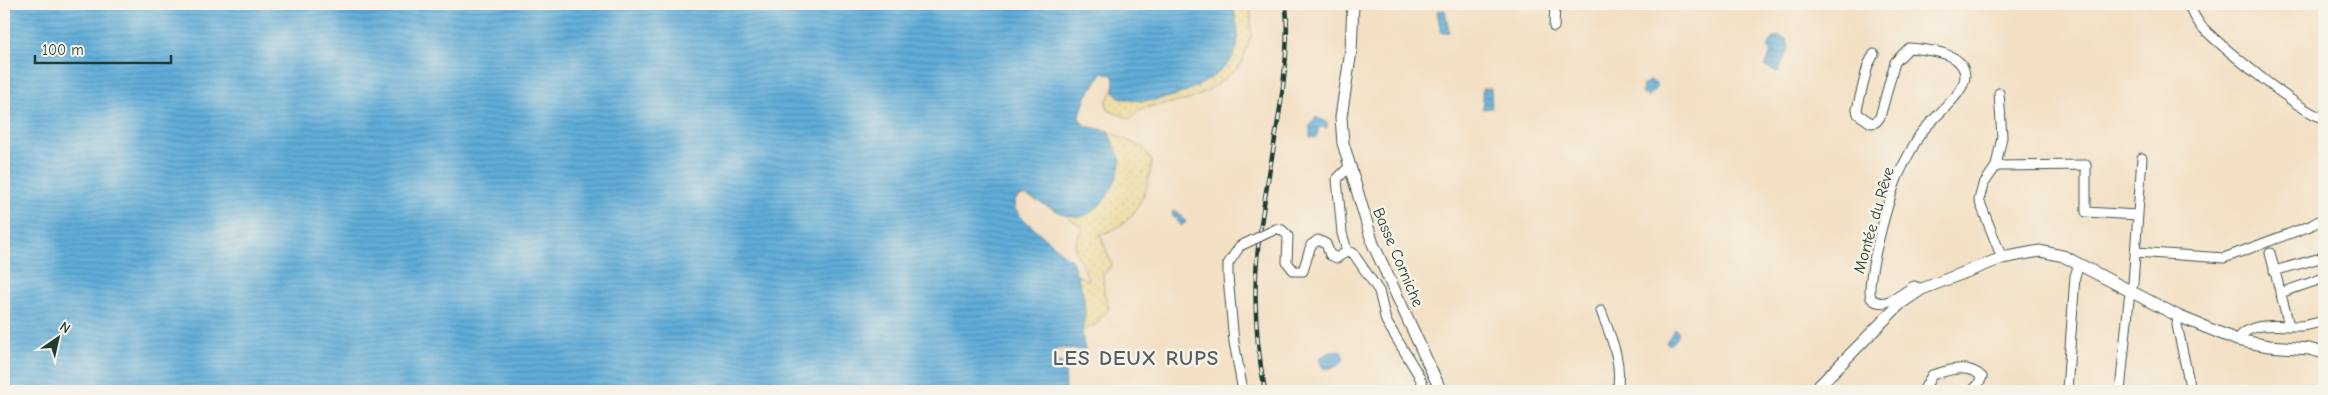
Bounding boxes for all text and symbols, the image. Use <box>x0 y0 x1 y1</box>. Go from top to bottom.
scale bar <box>35 32 171 64</box>
text: 100 m <box>42 41 84 59</box>
street label: Montée du Rêve <box>1850 165 1898 276</box>
street label: Basse Corniche <box>1369 205 1427 310</box>
north arrow <box>32 312 82 362</box>
text: N <box>56 318 74 337</box>
district label: LES DEUX RUPS <box>1053 346 1219 370</box>

